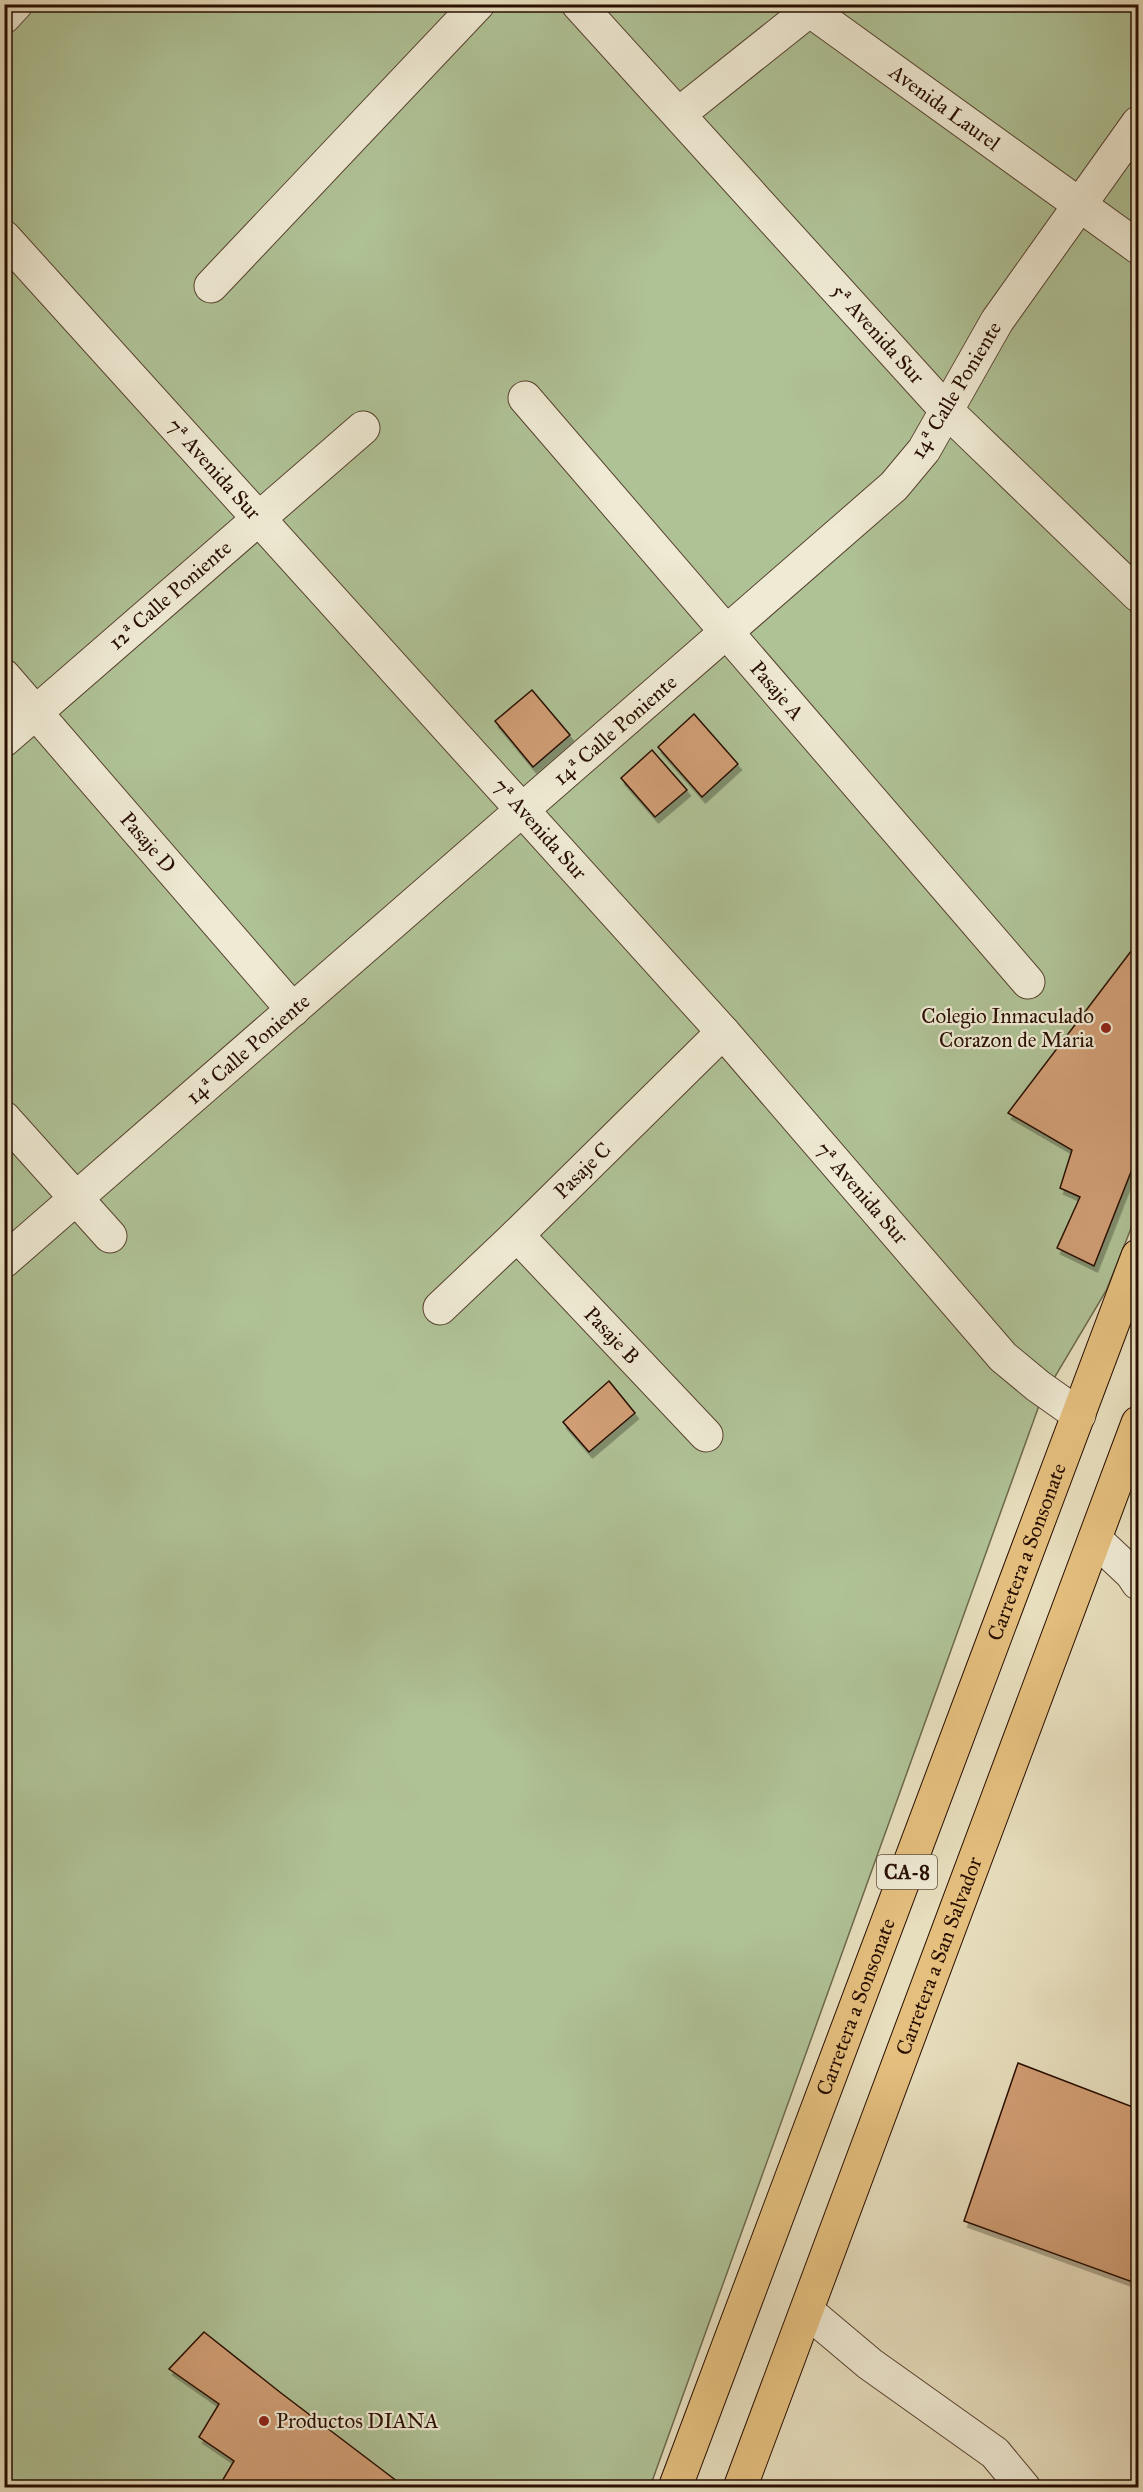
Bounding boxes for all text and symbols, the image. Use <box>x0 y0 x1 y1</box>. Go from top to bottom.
street label: Avenida Laurel <box>883 58 1006 157</box>
street label: 5ª Avenida Sur <box>826 278 930 390</box>
street label: 14ª Calle Poniente <box>905 316 1007 463</box>
street label: 7ª Avenida Sur <box>162 413 266 525</box>
street label: 12ª Calle Poniente <box>103 534 237 655</box>
street label: Pasaje A <box>744 656 809 725</box>
street label: 14ª Calle Poniente <box>548 669 682 791</box>
street label: 7ª Avenida Sur <box>488 773 592 885</box>
street label: Pasaje D <box>115 807 181 878</box>
street label: 14ª Calle Poniente <box>181 988 315 1110</box>
place label: Colegio Inmaculado Corazon de Maria <box>921 1003 1094 1053</box>
marker: Colegio Inmaculado Corazon de Maria <box>1099 1021 1113 1035</box>
street label: 7ª Avenida Sur <box>810 1136 914 1250</box>
street label: Pasaje C <box>548 1137 616 1204</box>
street label: Pasaje B <box>579 1301 645 1369</box>
street label: Carretera a Sonsonate <box>982 1459 1072 1644</box>
street label: Carretera a San Salvador <box>890 1853 988 2059</box>
road number: CA-8 <box>877 1855 937 1889</box>
street label: Carretera a Sonsonate <box>811 1914 901 2099</box>
place label: Productos DIANA <box>276 2408 439 2434</box>
marker: Productos DIANA <box>257 2414 271 2428</box>

